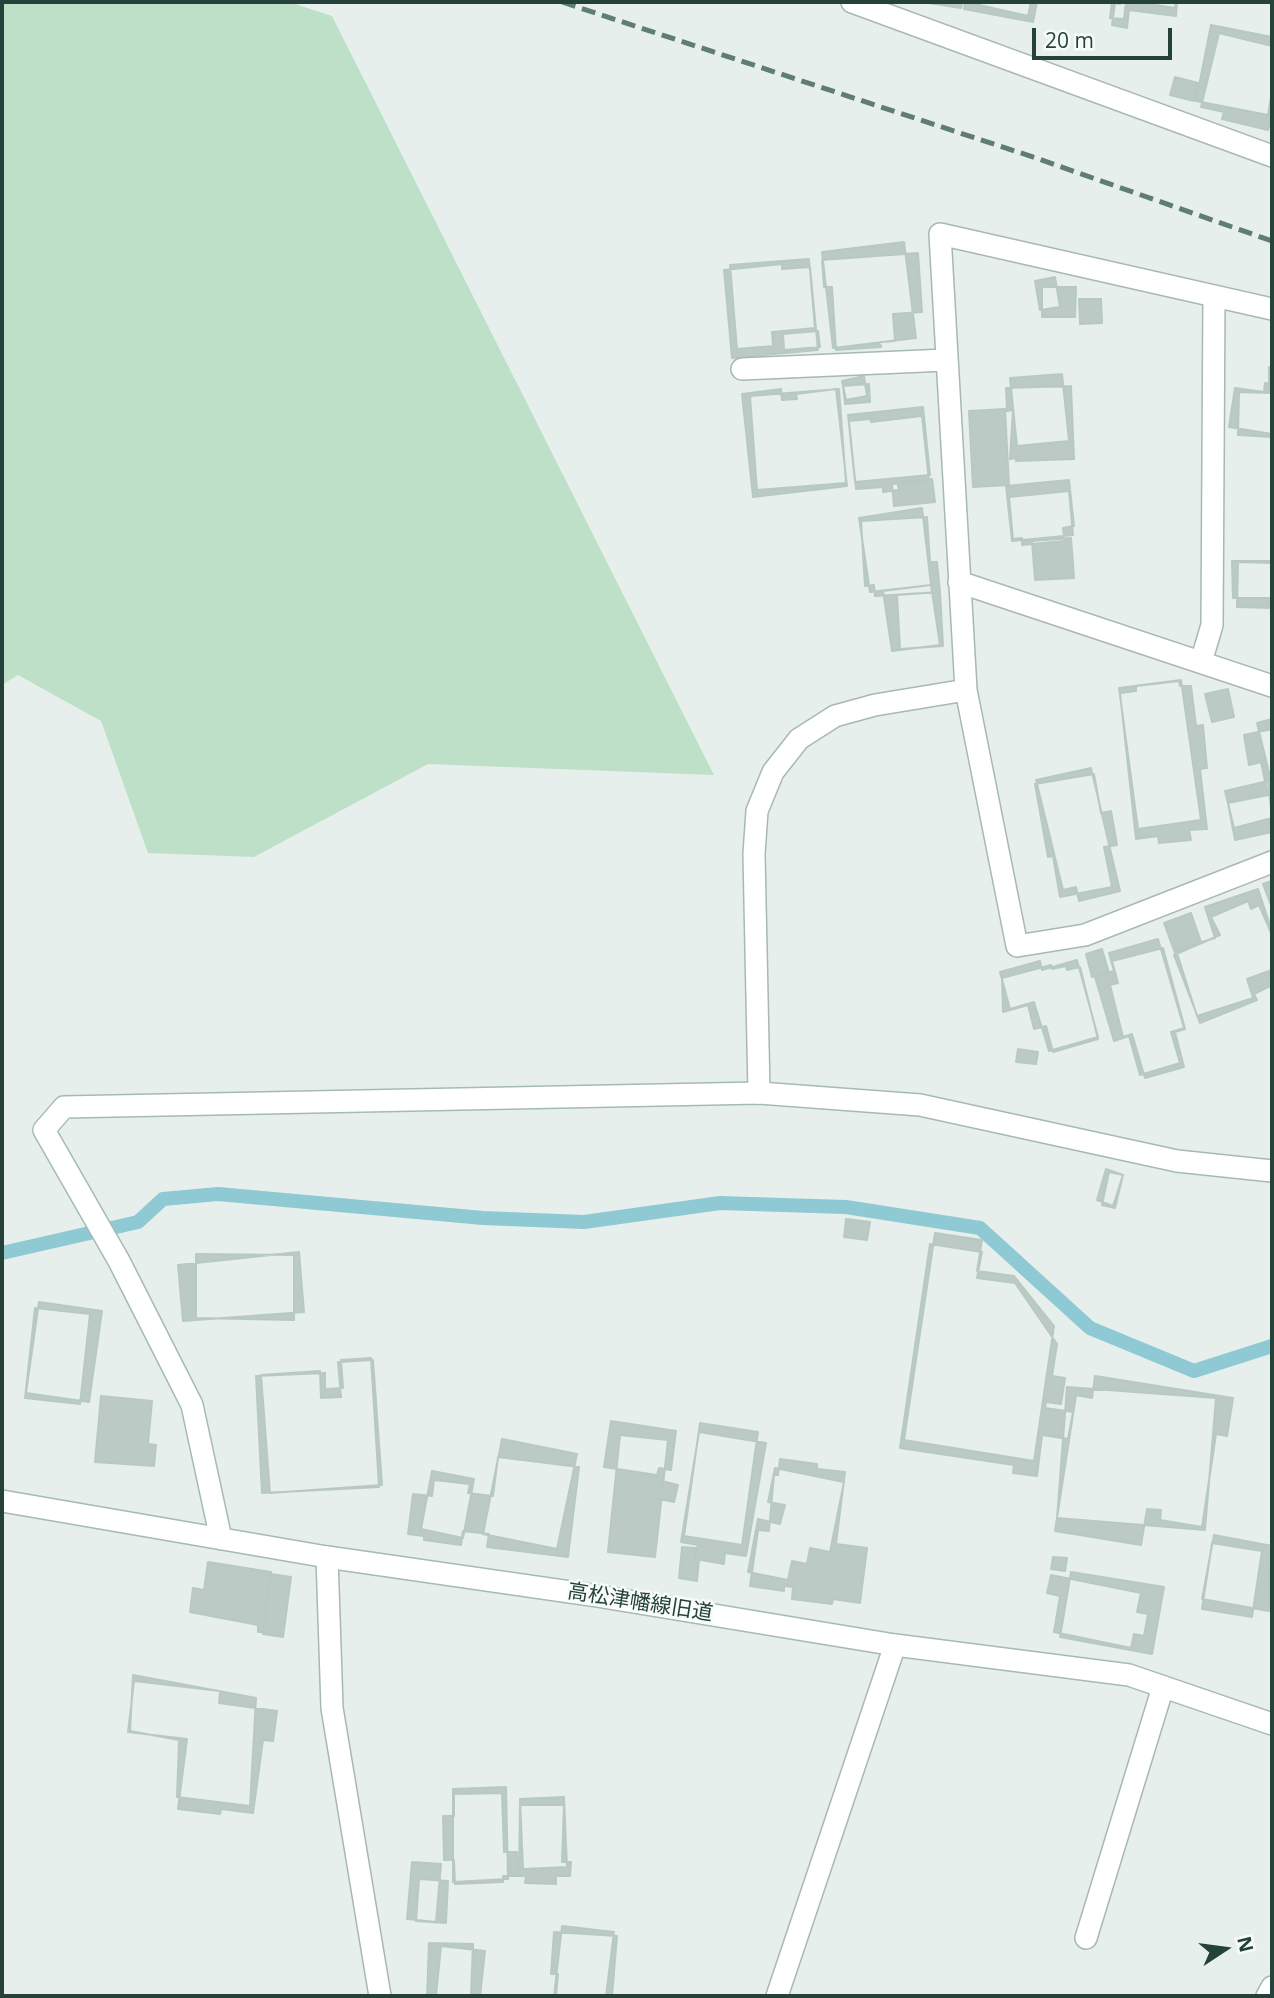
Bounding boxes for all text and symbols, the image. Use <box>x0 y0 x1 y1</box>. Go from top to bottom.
scale bar <box>1036 14 1176 58</box>
text: 20 m <box>1045 26 1094 54</box>
street label: 高松津幡線旧道 <box>565 1579 715 1627</box>
north arrow <box>1190 1914 1260 1984</box>
text: N <box>1231 1934 1260 1955</box>

